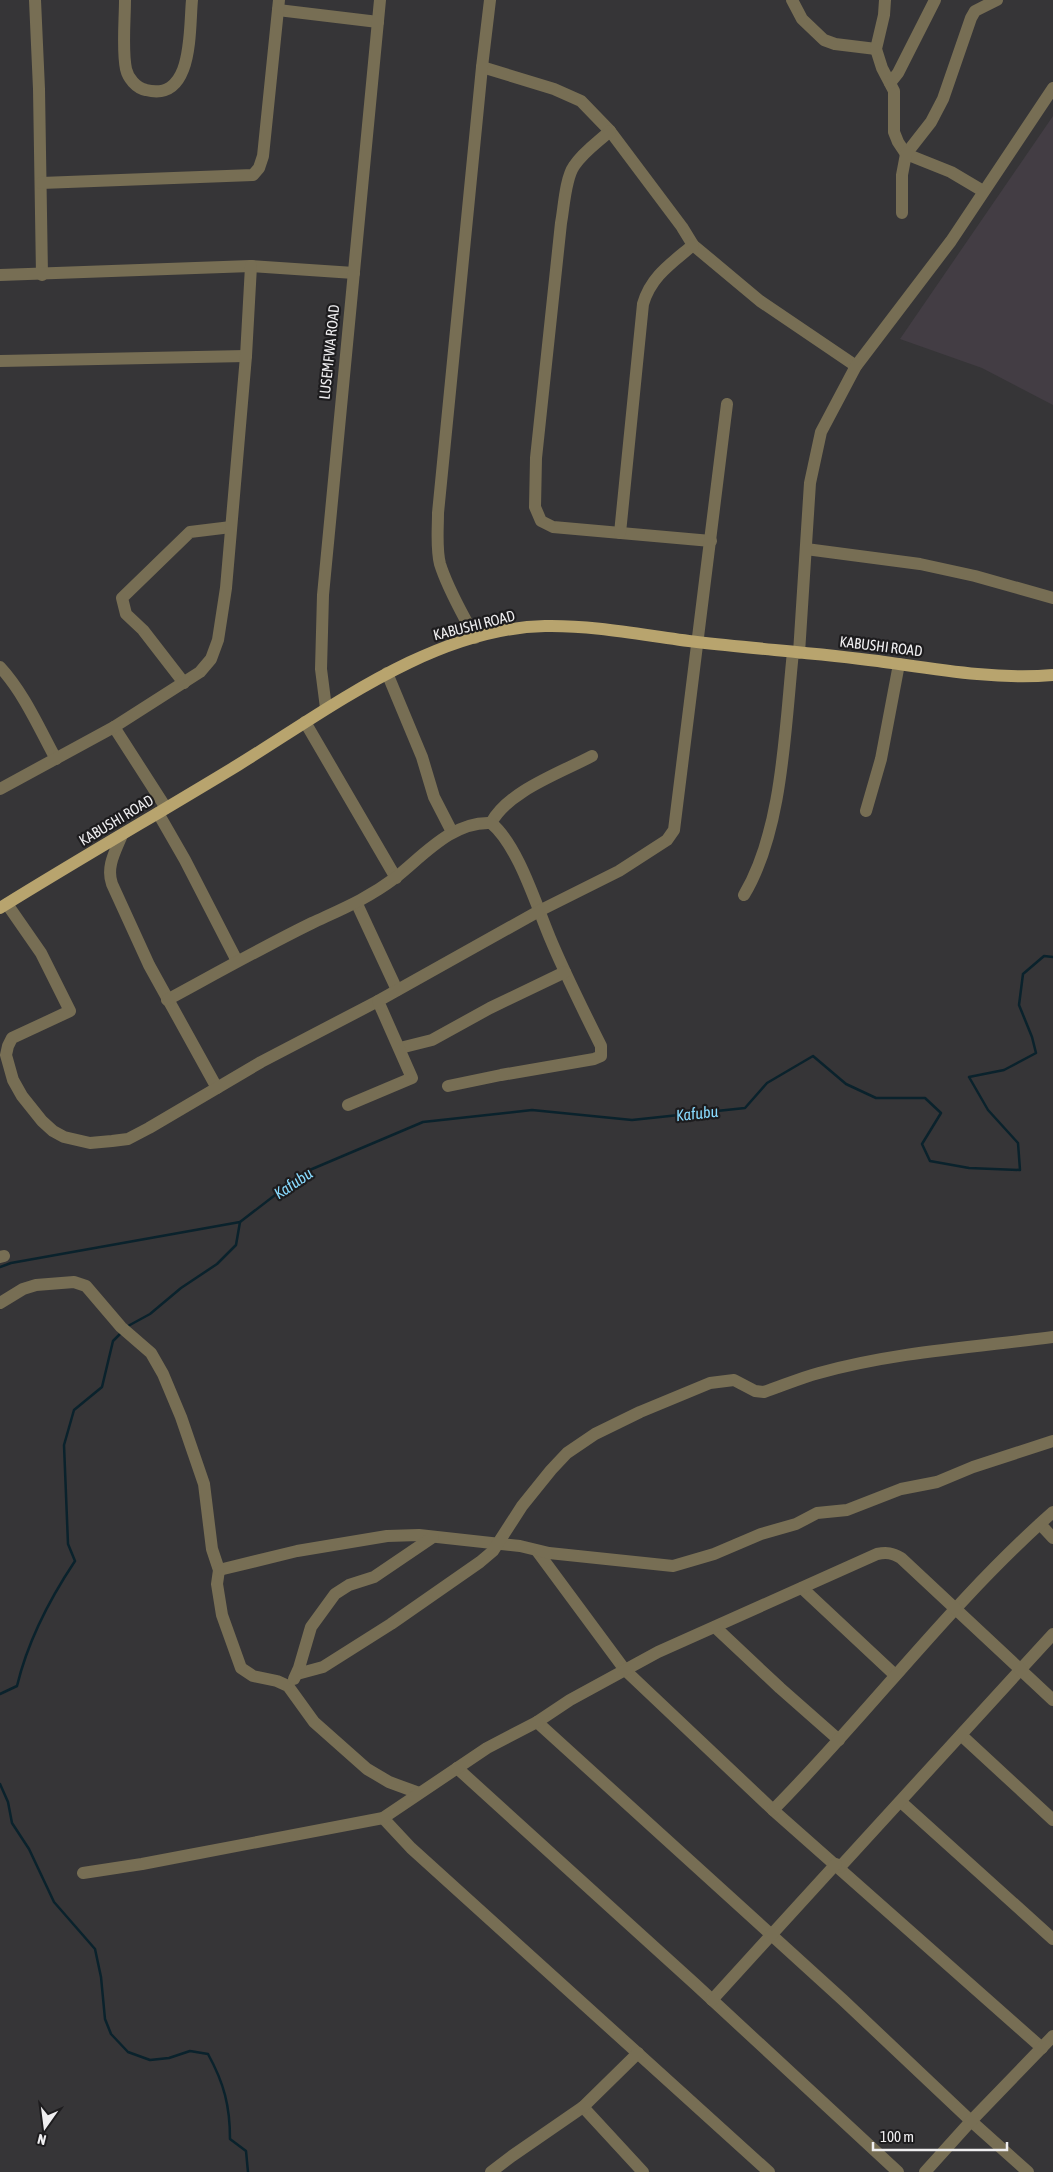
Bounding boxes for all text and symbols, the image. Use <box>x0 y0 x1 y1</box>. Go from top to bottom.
street label: LUSEMFWA ROAD <box>316 304 342 400</box>
street label: KABUSHI ROAD <box>431 607 517 643</box>
street label: KABUSHI ROAD <box>839 632 923 660</box>
street label: KABUSHI ROAD <box>76 791 156 849</box>
water label: Kafubu <box>675 1102 719 1124</box>
water label: Kafubu <box>270 1164 316 1202</box>
north arrow <box>20 2102 70 2152</box>
scale bar <box>873 2120 1007 2152</box>
text: 100 m <box>880 2128 914 2145</box>
text: N <box>36 2131 48 2148</box>

